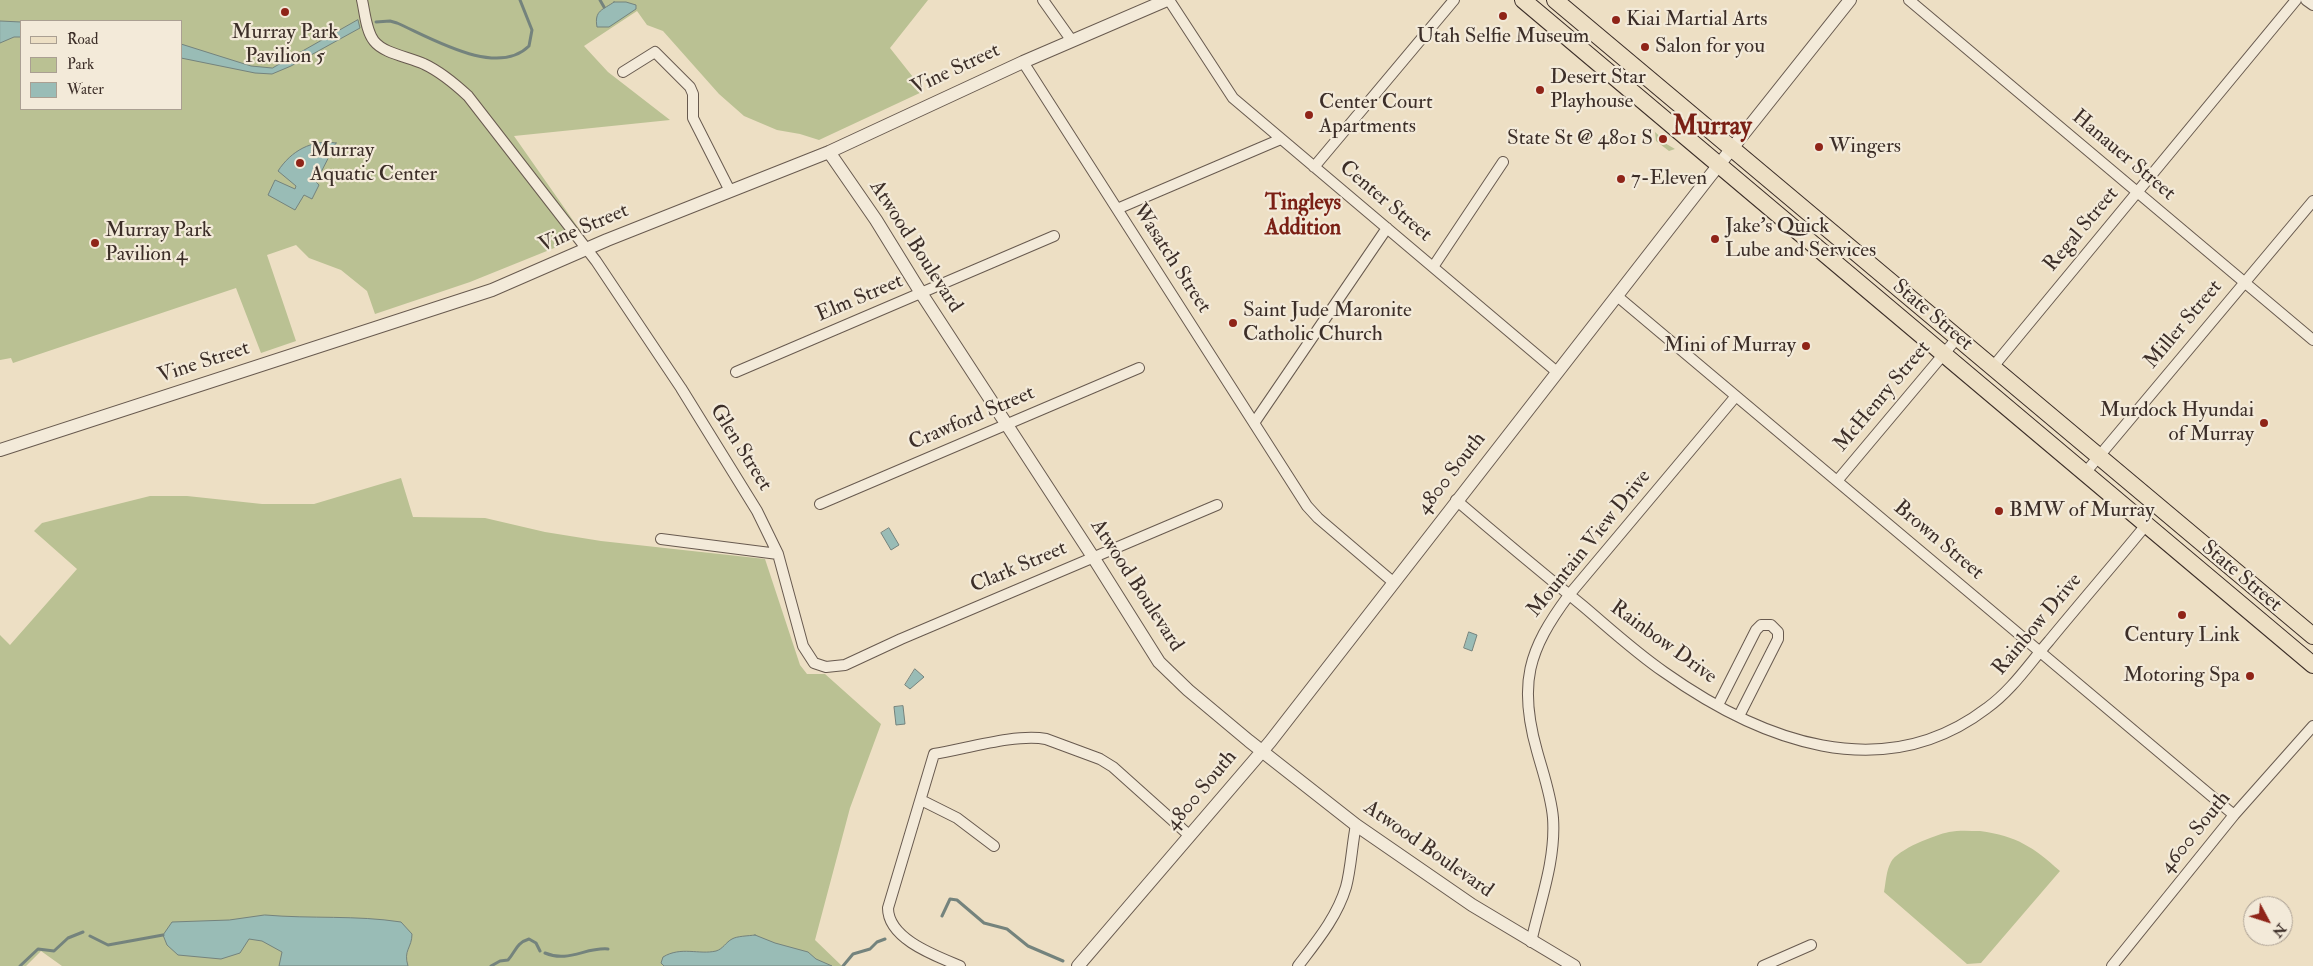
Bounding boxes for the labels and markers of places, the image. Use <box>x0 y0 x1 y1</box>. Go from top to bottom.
marker: Murray Park Pavilion 5 <box>279 6 291 18</box>
place label: Kiai Martial Arts <box>1626 7 1768 33</box>
marker: Utah Selfie Museum <box>1497 10 1509 22</box>
marker: Kiai Martial Arts <box>1610 14 1622 26</box>
place label: Murray Park Pavilion 5 <box>232 20 338 70</box>
place label: Utah Selfie Museum <box>1417 24 1589 50</box>
place label: Salon for you <box>1655 34 1765 60</box>
marker: Salon for you <box>1639 41 1651 53</box>
place label: Desert Star Playhouse <box>1550 65 1646 115</box>
marker: Desert Star Playhouse <box>1534 84 1546 96</box>
place label: Center Court Apartments <box>1319 90 1433 140</box>
marker: Center Court Apartments <box>1303 109 1315 121</box>
place label: State St @ 4801 S <box>1507 126 1653 152</box>
marker: State St @ 4801 S <box>1657 133 1669 145</box>
place label: Wingers <box>1829 134 1901 160</box>
place label: Murray Aquatic Center <box>310 138 437 188</box>
marker: Wingers <box>1813 141 1825 153</box>
marker: Murray Aquatic Center <box>294 157 306 169</box>
place label: 7-Eleven <box>1631 166 1707 192</box>
marker: 7-Eleven <box>1615 173 1627 185</box>
place label: Jake's Quick Lube and Services <box>1725 214 1876 264</box>
place label: Murray Park Pavilion 4 <box>105 218 212 268</box>
marker: Jake's Quick Lube and Services <box>1709 233 1721 245</box>
marker: Murray Park Pavilion 4 <box>89 237 101 249</box>
place label: Saint Jude Maronite Catholic Church <box>1243 298 1412 348</box>
marker: Saint Jude Maronite Catholic Church <box>1227 317 1239 329</box>
place label: Mini of Murray <box>1664 333 1796 359</box>
marker: Mini of Murray <box>1800 340 1812 352</box>
place label: Murdock Hyundai of Murray <box>2100 398 2254 448</box>
marker: Murdock Hyundai of Murray <box>2258 417 2270 429</box>
place label: BMW of Murray <box>2009 498 2154 524</box>
marker: BMW of Murray <box>1993 505 2005 517</box>
marker: Century Link <box>2176 609 2188 621</box>
place label: Century Link <box>2124 623 2240 649</box>
place label: Motoring Spa <box>2123 663 2240 689</box>
marker: Motoring Spa <box>2244 670 2256 682</box>

